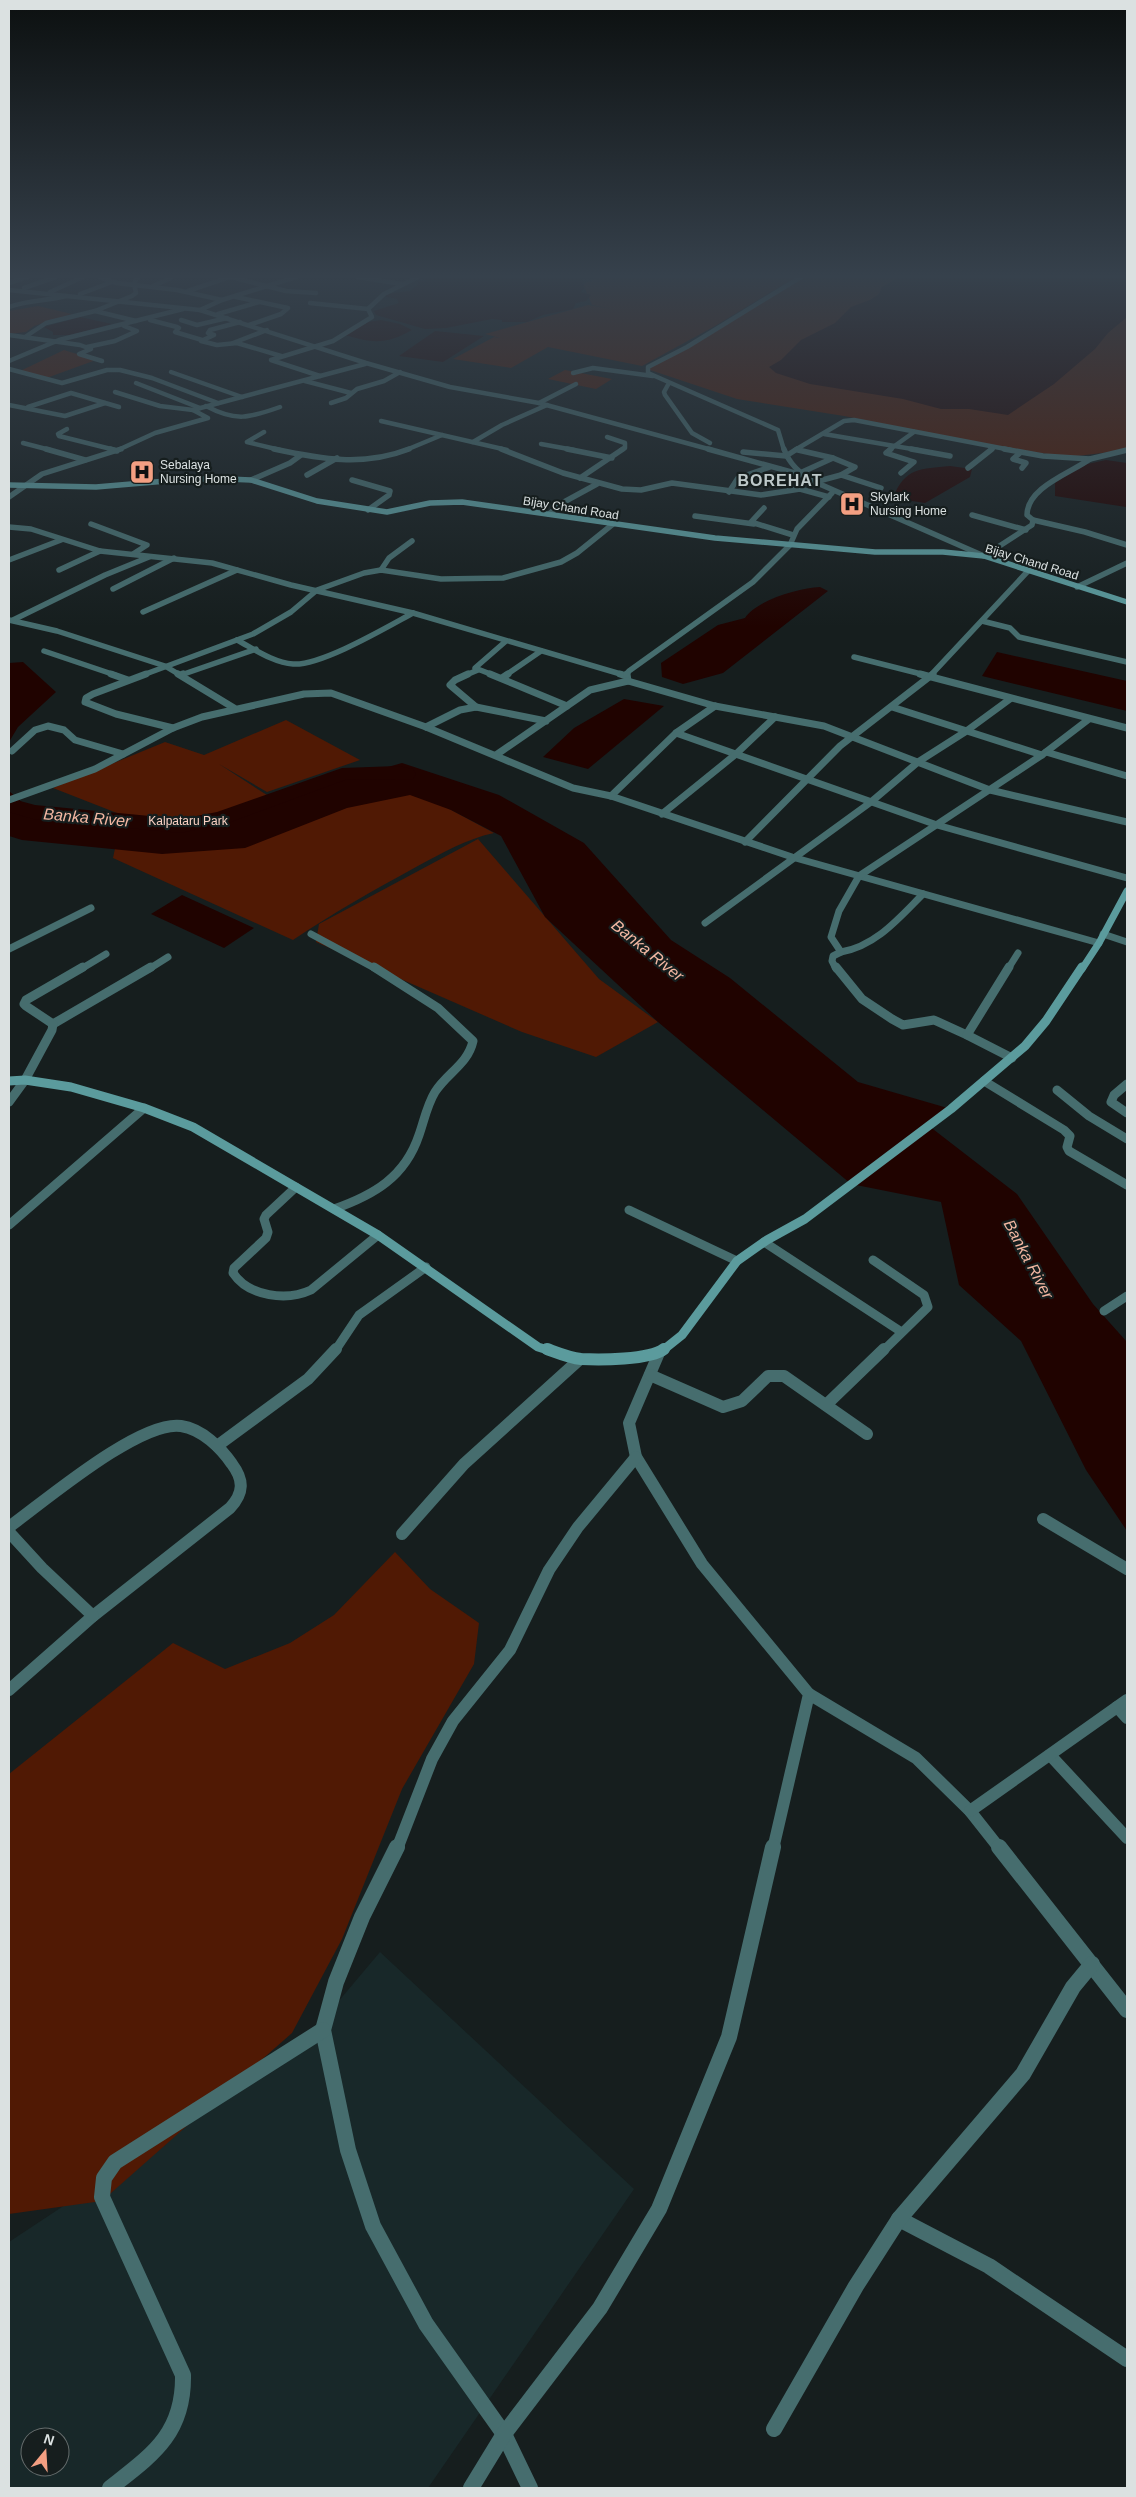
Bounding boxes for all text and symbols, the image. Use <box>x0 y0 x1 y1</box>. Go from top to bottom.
place label: Sebalaya Nursing Home <box>160 458 237 486</box>
hospital icon: Sebalaya Nursing Home <box>129 459 155 485</box>
district label: BOREHAT <box>738 472 822 489</box>
place label: Skylark Nursing Home <box>870 490 947 518</box>
hospital icon: Skylark Nursing Home <box>839 491 865 517</box>
street label: Bijay Chand Road <box>522 494 620 522</box>
street label: Bijay Chand Road <box>984 541 1080 583</box>
water label: Banka River <box>43 805 132 830</box>
park label: Kalpataru Park <box>148 814 229 828</box>
water label: Banka River <box>608 916 687 985</box>
water label: Banka River <box>1001 1217 1057 1302</box>
north arrow <box>20 2427 70 2477</box>
text: N <box>42 2430 56 2449</box>

